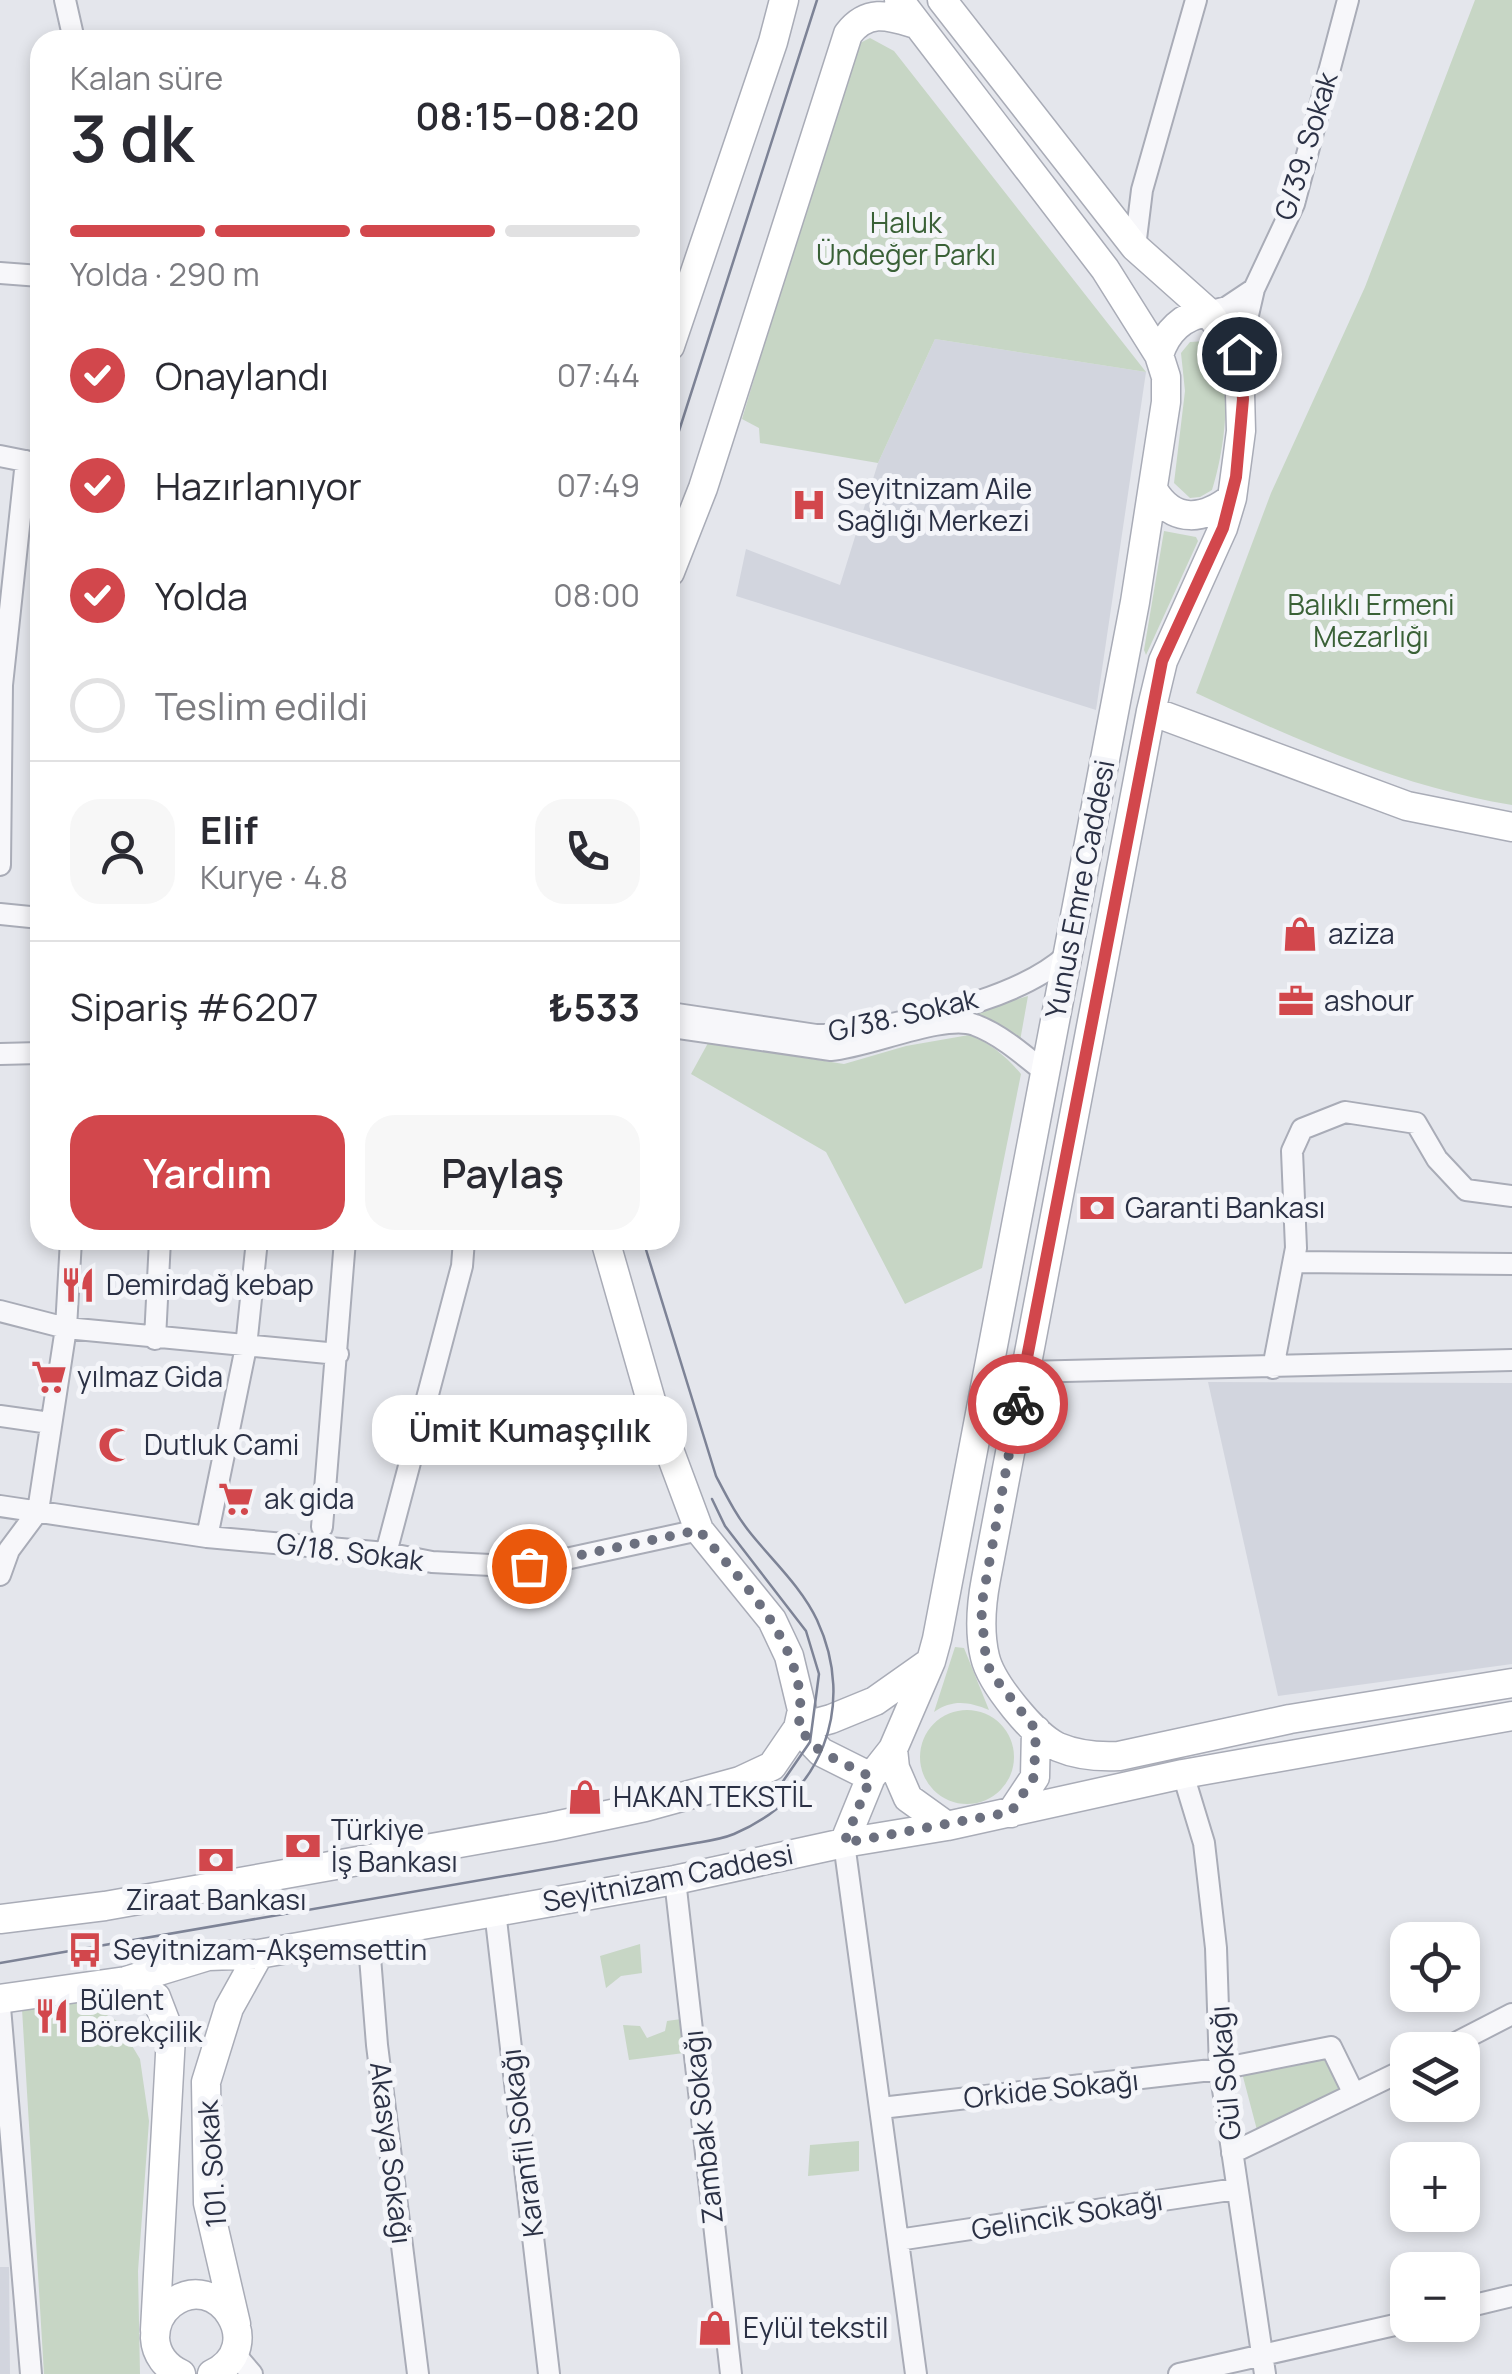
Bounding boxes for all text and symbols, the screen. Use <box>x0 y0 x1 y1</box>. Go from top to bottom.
text: Kalan süre <box>70 56 223 100</box>
street label: G/39. Sokak <box>1265 66 1346 224</box>
text: 08:15–08:20 <box>415 89 640 141</box>
text: 3 dk <box>70 93 194 182</box>
park label: Haluk Ündeğer Parkı <box>816 203 996 273</box>
text: Yolda · 290 m <box>70 252 260 296</box>
pin <box>1197 312 1282 397</box>
icon: home <box>1212 327 1267 382</box>
icon: check <box>70 348 125 403</box>
text: Onaylandı <box>155 349 329 401</box>
text: 07:44 <box>557 353 640 397</box>
icon: check <box>70 458 125 513</box>
text: Hazırlanıyor <box>155 459 362 511</box>
text: 07:49 <box>556 463 640 507</box>
place label: Seyitnizam Aile Sağlığı Merkezi <box>837 469 1032 539</box>
hospital icon: Seyitnizam Aile Sağlığı Merkezi <box>790 486 828 524</box>
icon: check <box>70 568 125 623</box>
text: Yolda <box>155 569 248 621</box>
text: 08:00 <box>553 573 640 617</box>
park label: Balıklı Ermeni Mezarlığı <box>1287 585 1455 655</box>
text: Teslim edildi <box>155 679 368 731</box>
street label: Yunus Emre Caddesi <box>1035 756 1123 1021</box>
button: person <box>70 799 175 904</box>
button: phone <box>535 799 640 904</box>
text: Elif <box>200 803 258 855</box>
text: Kurye · 4.8 <box>200 855 348 899</box>
place label: aziza <box>1328 914 1394 952</box>
shop icon: aziza <box>1281 915 1319 953</box>
street label: G/38. Sokak <box>824 978 982 1050</box>
text: Sipariş #6207 <box>70 980 319 1032</box>
text: ₺533 <box>548 980 640 1032</box>
place label: ashour <box>1324 981 1414 1019</box>
office icon: ashour <box>1277 982 1315 1020</box>
button: Yardım <box>70 1115 345 1230</box>
button: Paylaş <box>365 1115 640 1230</box>
place label: Garanti Bankası <box>1125 1188 1325 1226</box>
bank icon: Garanti Bankası <box>1078 1189 1116 1227</box>
place label: Demirdağ kebap <box>106 1265 314 1303</box>
restaurant icon: Demirdağ kebap <box>59 1266 97 1304</box>
courier <box>968 1354 1068 1454</box>
place label: yılmaz Gida <box>77 1357 223 1395</box>
supermarket icon: yılmaz Gida <box>30 1358 68 1396</box>
icon: bike <box>991 1377 1046 1432</box>
callout: Ümit Kumaşçılık <box>372 1396 686 1466</box>
text: Ümit Kumaşçılık <box>409 1408 650 1452</box>
place label: Dutluk Cami <box>144 1425 299 1463</box>
mosque icon: Dutluk Cami <box>97 1426 135 1464</box>
place label: ak gida <box>264 1479 354 1517</box>
supermarket icon: ak gida <box>217 1480 255 1518</box>
street label: G/18. Sokak <box>275 1523 427 1579</box>
pin <box>487 1524 572 1609</box>
icon: bag <box>502 1539 557 1594</box>
place label: HAKAN TEKSTİL <box>613 1777 812 1815</box>
shop icon: HAKAN TEKSTİL <box>566 1778 604 1816</box>
place label: Türkiye İş Bankası <box>331 1810 458 1880</box>
bank icon: Türkiye İş Bankası <box>284 1827 322 1865</box>
street label: Seyitnizam Caddesi <box>539 1834 796 1920</box>
bank icon: Ziraat Bankası <box>197 1841 235 1879</box>
place label: Ziraat Bankası <box>125 1880 307 1918</box>
map controls <box>1390 1922 1480 2342</box>
button: locate <box>1390 1922 1480 2012</box>
place label: Seyitnizam-Akşemsettin <box>113 1930 427 1968</box>
bus stop icon: Seyitnizam-Akşemsettin <box>66 1931 104 1969</box>
place label: Bülent Börekçilik <box>80 1980 203 2050</box>
restaurant icon: Bülent Börekçilik <box>33 1997 71 2035</box>
street label: Gül Sokağı <box>1199 2004 1249 2142</box>
street label: Zambak Sokağı <box>673 2028 731 2226</box>
button: layers <box>1390 2032 1480 2122</box>
street label: Karanfil Sokağı <box>491 2047 551 2239</box>
street label: Akasya Sokağı <box>362 2060 422 2246</box>
street label: Orkide Sokağı <box>962 2060 1140 2116</box>
street label: 101. Sokak <box>188 2098 234 2229</box>
button: + <box>1390 2142 1480 2232</box>
street label: Gelincik Sokağı <box>968 2180 1165 2248</box>
button: − <box>1390 2252 1480 2342</box>
place label: Eylül tekstil <box>743 2308 889 2346</box>
shop icon: Eylül tekstil <box>696 2309 734 2347</box>

